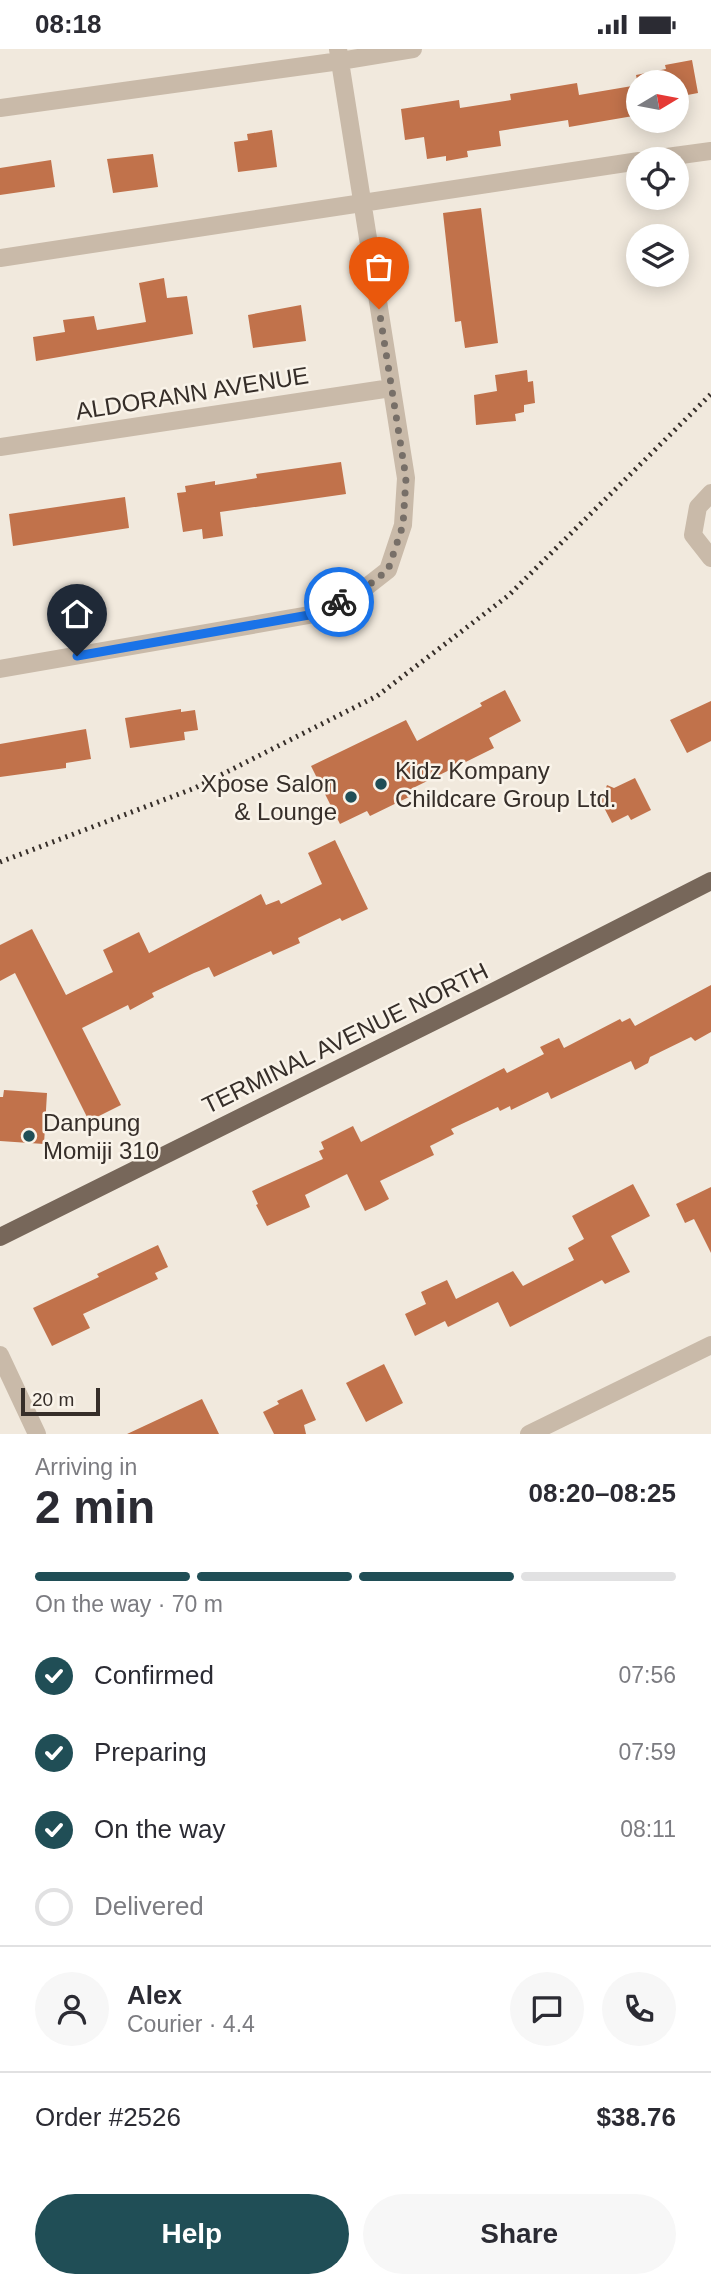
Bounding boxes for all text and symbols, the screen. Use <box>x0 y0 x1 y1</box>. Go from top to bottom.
text: 08:18 <box>35 9 102 39</box>
north arrow <box>626 70 690 133</box>
map controls <box>626 70 689 287</box>
button: locate <box>626 147 689 210</box>
button: layers <box>626 224 689 287</box>
pin <box>349 237 409 309</box>
icon: bag <box>360 248 398 286</box>
street label: ALDORANN AVENUE <box>74 361 310 425</box>
courier <box>304 567 374 637</box>
icon: bike <box>320 583 358 621</box>
pin <box>47 584 107 656</box>
icon: home <box>58 595 96 633</box>
place label: Kidz Kompany Childcare Group Ltd. <box>395 757 616 812</box>
place label: Xpose Salon & Lounge <box>201 770 337 825</box>
marker: Kidz Kompany Childcare Group Ltd. <box>373 776 389 792</box>
marker: Xpose Salon & Lounge <box>343 789 359 805</box>
street label: TERMINAL AVENUE NORTH <box>198 957 492 1119</box>
place label: Danpung Momiji 310 <box>43 1109 159 1164</box>
marker: Danpung Momiji 310 <box>21 1128 37 1144</box>
scale bar <box>21 1385 100 1417</box>
text: 20 m <box>32 1389 74 1410</box>
text: Arriving in <box>35 1454 137 1480</box>
text: 08:20–08:25 <box>529 1478 676 1508</box>
text: 2 min <box>35 1481 155 1533</box>
text: On the way · 70 m <box>35 1591 223 1617</box>
icon: check <box>35 1657 73 1695</box>
text: Confirmed <box>94 1660 214 1690</box>
text: 07:56 <box>618 1662 676 1688</box>
icon: check <box>35 1734 73 1772</box>
text: Preparing <box>94 1737 207 1767</box>
text: 07:59 <box>618 1739 676 1765</box>
icon: check <box>35 1811 73 1849</box>
text: On the way <box>94 1814 226 1844</box>
text: 08:11 <box>620 1816 676 1842</box>
text: Delivered <box>94 1891 204 1921</box>
button: person <box>35 1972 109 2046</box>
button: chat <box>510 1972 584 2046</box>
button: phone <box>602 1972 676 2046</box>
text: Alex <box>127 1980 182 2010</box>
text: Courier · 4.4 <box>127 2011 255 2037</box>
text: Order #2526 <box>35 2102 181 2132</box>
text: $38.76 <box>596 2102 676 2132</box>
button: Help <box>35 2194 349 2274</box>
button: Share <box>363 2194 676 2274</box>

